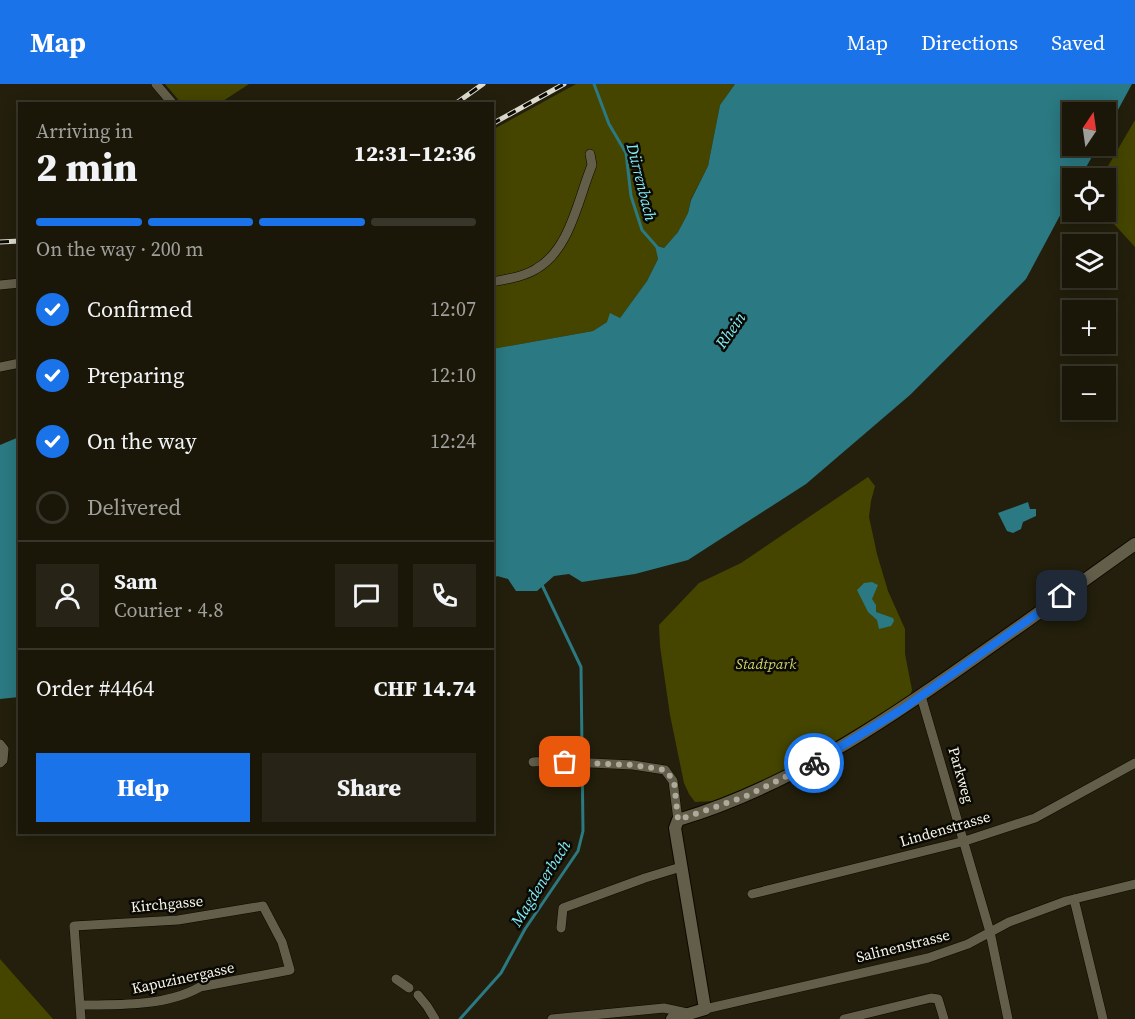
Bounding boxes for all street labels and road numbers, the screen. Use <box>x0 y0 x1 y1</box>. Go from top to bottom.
street label: Parkweg <box>943 744 980 806</box>
street label: Lindenstrasse <box>897 805 993 852</box>
street label: Kirchgasse <box>130 890 204 917</box>
street label: Salinenstrasse <box>854 924 952 967</box>
street label: Kapuzinergasse <box>130 956 237 999</box>

